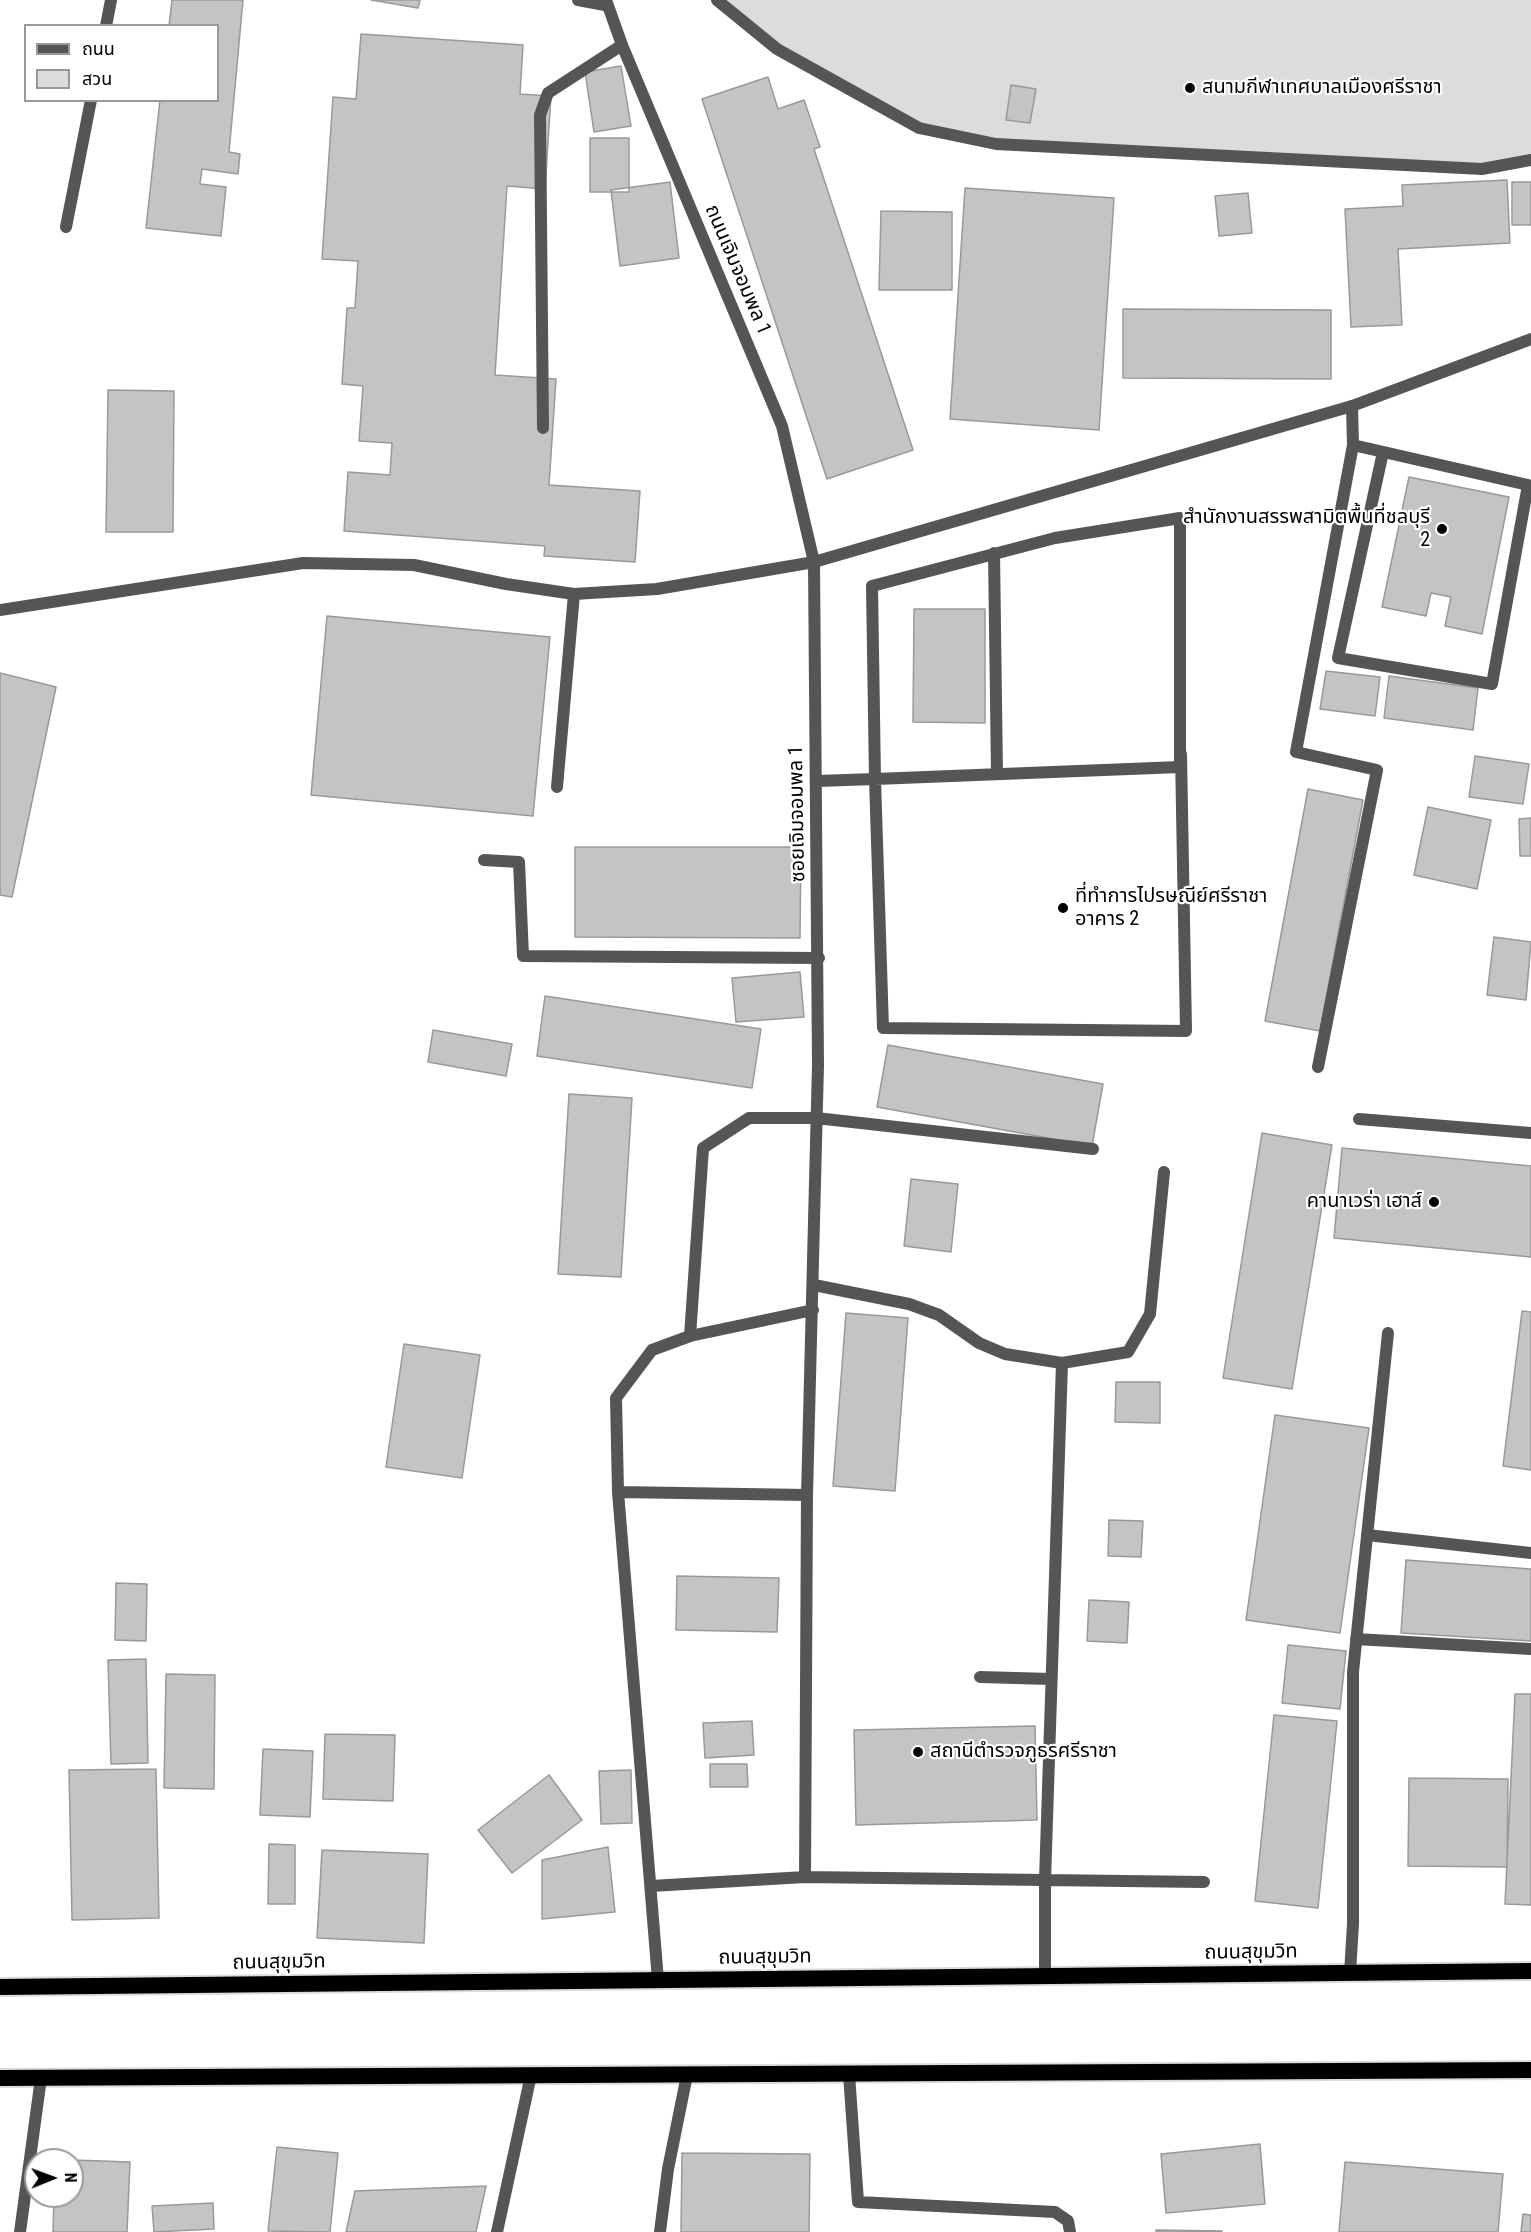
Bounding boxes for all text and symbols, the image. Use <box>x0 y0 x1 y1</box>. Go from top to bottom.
legend <box>24 24 219 102</box>
text: ถนน <box>82 38 115 59</box>
text: สวน <box>82 68 112 89</box>
place label: สนามกีฬาเทศบาลเมืองศรีราชา <box>1202 76 1442 100</box>
marker: สนามกีฬาเทศบาลเมืองศรีราชา <box>1183 81 1197 95</box>
street label: ถนนเจิมจอมพล 1 <box>699 201 775 339</box>
place label: สำนักงานสรรพสามิตพื้นที่ชลบุรี 2 <box>1183 506 1430 553</box>
marker: สำนักงานสรรพสามิตพื้นที่ชลบุรี 2 <box>1435 522 1449 536</box>
street label: ซอยเจิมจอมพล 1 <box>785 745 811 883</box>
place label: ที่ทำการไปรษณีย์ศรีราชา อาคาร 2 <box>1075 885 1267 932</box>
marker: ที่ทำการไปรษณีย์ศรีราชา อาคาร 2 <box>1056 901 1070 915</box>
place label: คานาเวร่า เฮาส์ <box>1307 1190 1422 1214</box>
marker: คานาเวร่า เฮาส์ <box>1427 1195 1441 1209</box>
place label: สถานีตำรวจภูธรศรีราชา <box>930 1740 1117 1764</box>
marker: สถานีตำรวจภูธรศรีราชา <box>911 1745 925 1759</box>
street label: ถนนสุขุมวิท <box>1204 1940 1298 1966</box>
street label: ถนนสุขุมวิท <box>718 1945 812 1971</box>
street label: ถนนสุขุมวิท <box>232 1950 326 1976</box>
north arrow <box>24 2148 84 2208</box>
text: N <box>61 2173 80 2183</box>

